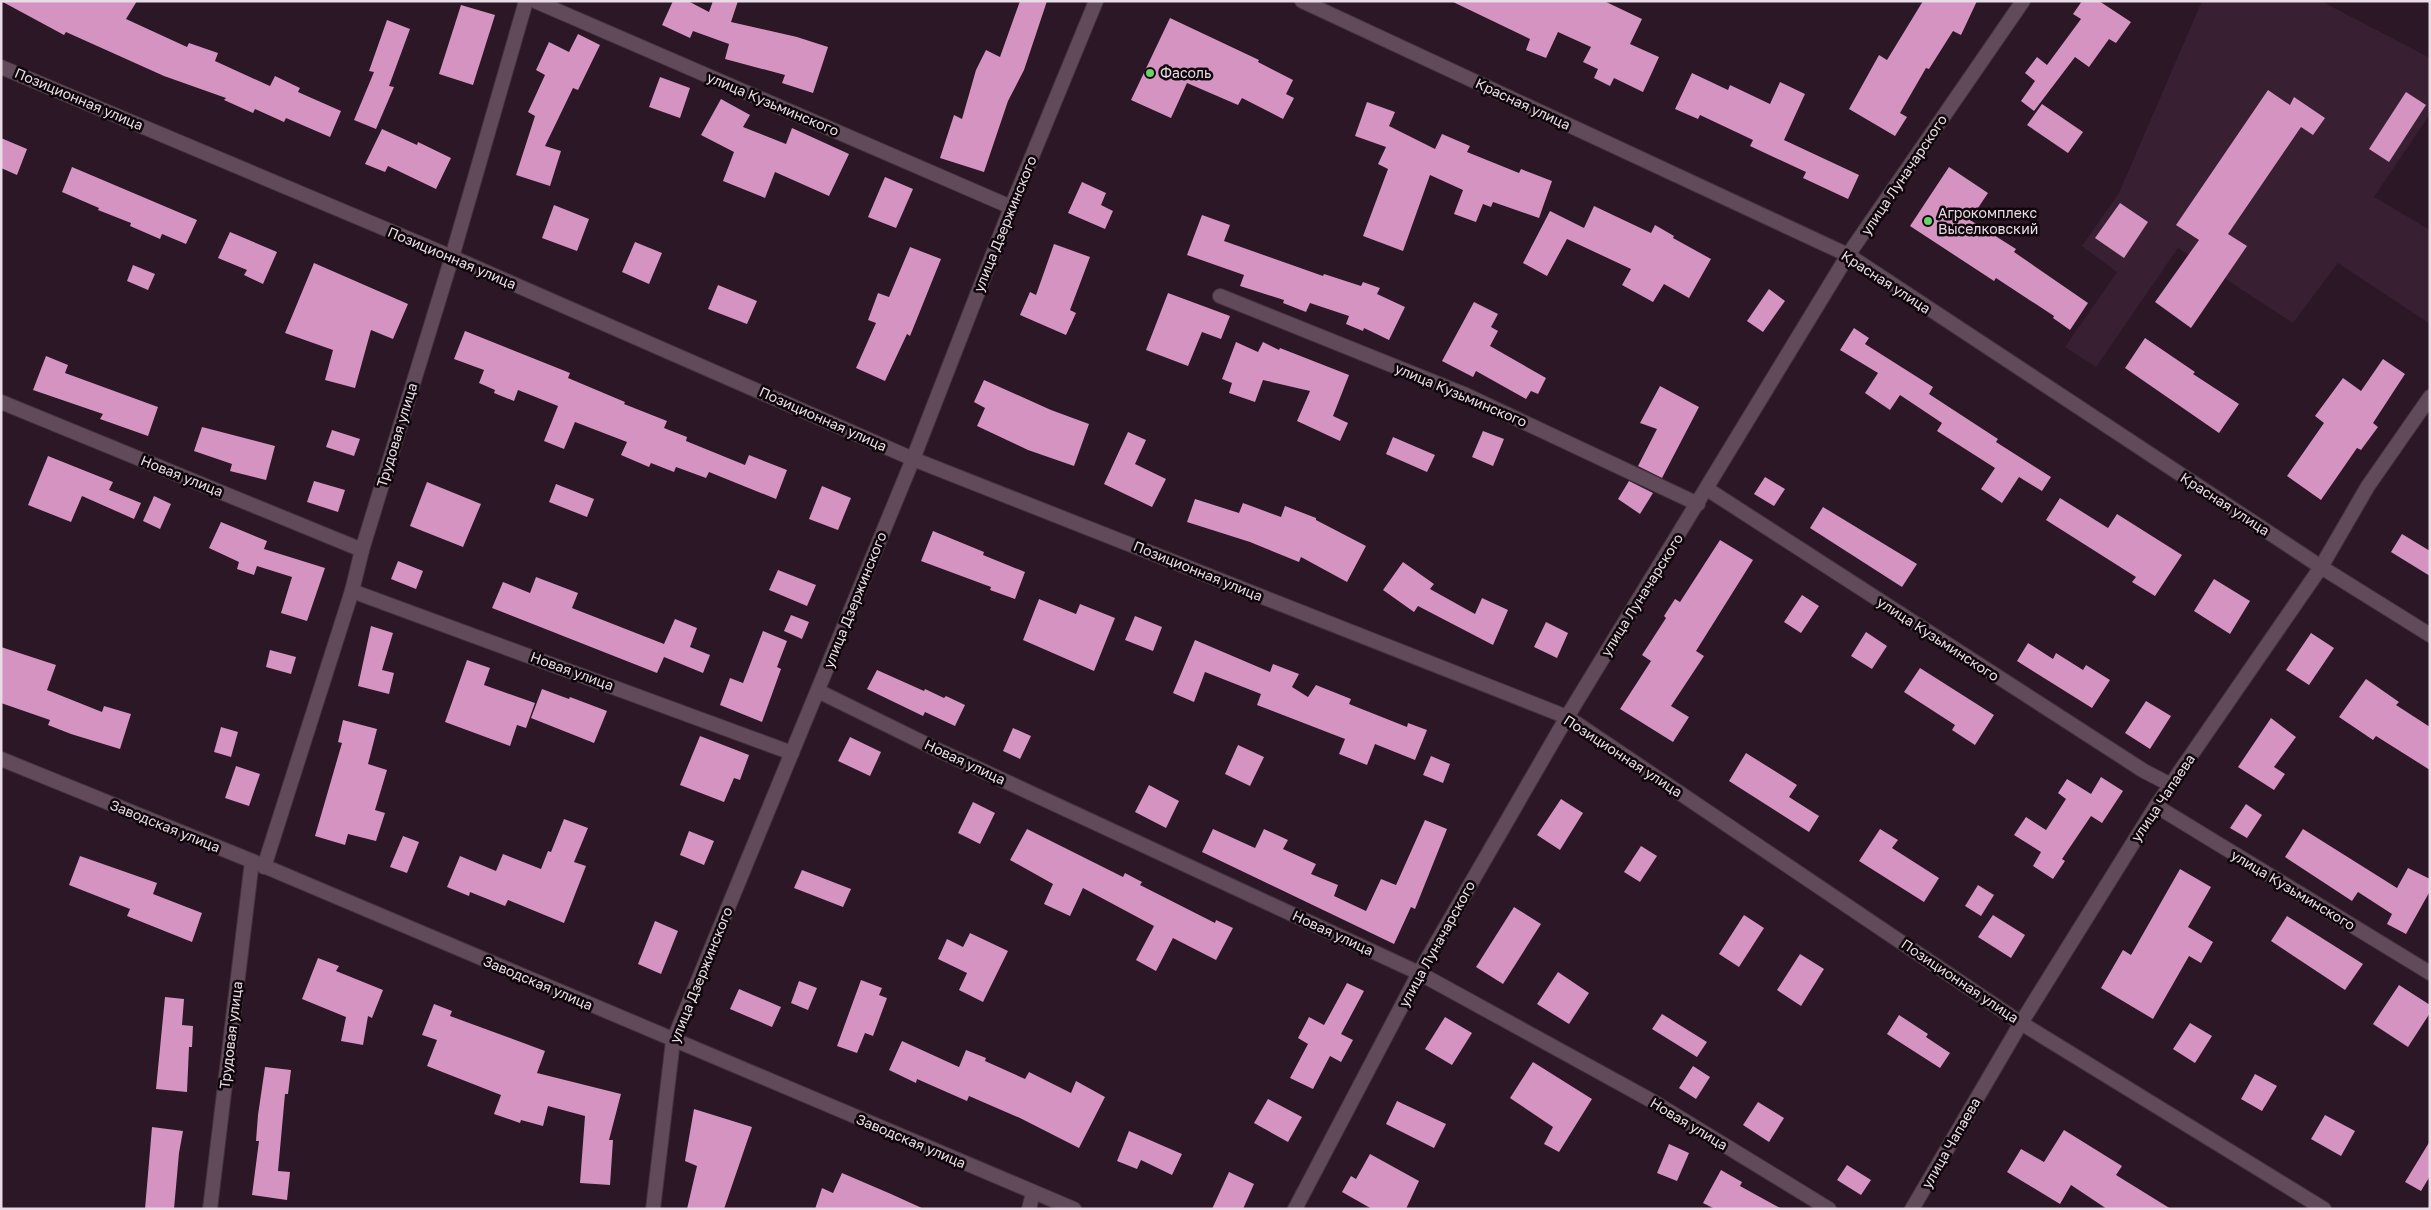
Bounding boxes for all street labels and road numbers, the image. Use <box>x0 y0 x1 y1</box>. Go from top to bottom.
street label: Позиционная улица <box>12 64 146 133</box>
street label: улица Кузьминского <box>705 68 842 139</box>
street label: Красная улица <box>1473 74 1573 133</box>
street label: улица Луначарского <box>1857 111 1950 238</box>
street label: улица Дзержинского <box>969 153 1040 294</box>
street label: Позиционная улица <box>385 223 519 292</box>
street label: Красная улица <box>1838 246 1934 317</box>
street label: улица Кузьминского <box>1393 359 1530 430</box>
street label: Трудовая улица <box>373 381 420 489</box>
street label: Позиционная улица <box>757 383 890 454</box>
street label: Новая улица <box>138 451 226 500</box>
street label: Красная улица <box>2177 468 2273 539</box>
street label: улица Дзержинского <box>819 529 890 670</box>
street label: улица Луначарского <box>1597 530 1686 659</box>
street label: Позиционная улица <box>1131 537 1265 604</box>
street label: улица Кузьминского <box>1874 593 2002 684</box>
street label: Новая улица <box>528 648 616 693</box>
street label: Позиционная улица <box>1561 711 1686 800</box>
street label: Новая улица <box>922 735 1008 788</box>
street label: улица Чапаева <box>2127 751 2198 845</box>
street label: Заводская улица <box>108 796 223 855</box>
street label: улица Кузьминского <box>2228 846 2358 933</box>
street label: улица Луначарского <box>1395 878 1478 1010</box>
street label: улица Дзержинского <box>665 904 736 1045</box>
street label: Новая улица <box>1290 906 1376 959</box>
street label: Позиционная улица <box>1898 935 2022 1026</box>
street label: Заводская улица <box>481 952 596 1013</box>
street label: Трудовая улица <box>215 980 246 1090</box>
street label: Новая улица <box>1647 1094 1731 1153</box>
street label: улица Чапаева <box>1918 1094 1983 1191</box>
street label: Заводская улица <box>854 1110 969 1171</box>

